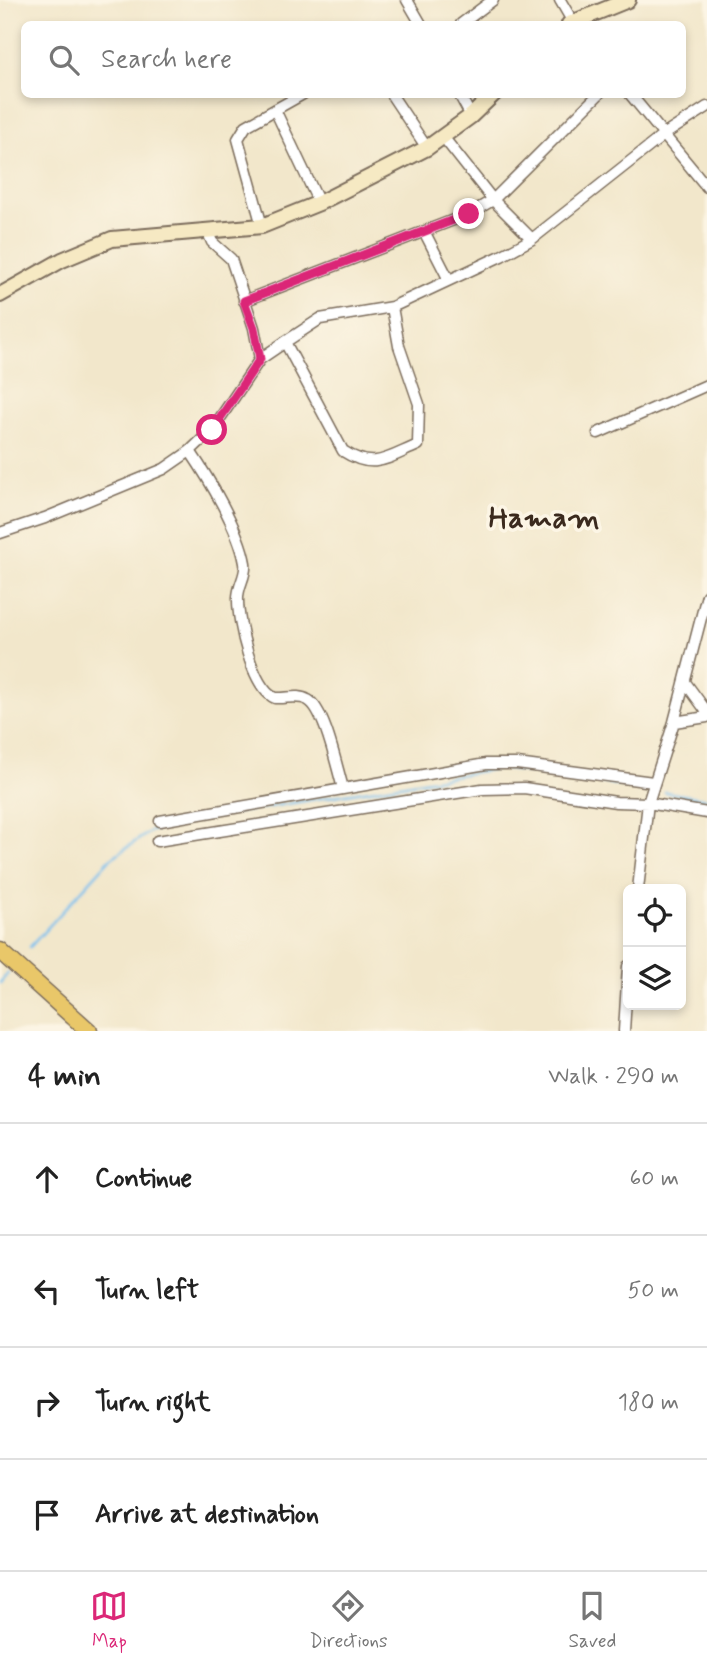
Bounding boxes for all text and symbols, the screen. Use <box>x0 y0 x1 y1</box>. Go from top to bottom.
search box <box>21 21 686 98</box>
icon: search <box>45 41 83 79</box>
text: Search here <box>101 43 232 77</box>
route end <box>453 198 484 229</box>
route start <box>196 414 227 445</box>
district label: Hamam <box>489 499 599 538</box>
map controls <box>623 884 686 1010</box>
button: locate <box>623 884 686 947</box>
button: layers <box>623 947 686 1010</box>
text: 4 min <box>28 1057 101 1096</box>
text: Walk · 290 m <box>548 1062 679 1092</box>
icon: ahead <box>28 1160 66 1198</box>
text: Continue <box>95 1162 192 1196</box>
text: 60 m <box>630 1164 679 1194</box>
icon: left <box>28 1272 66 1310</box>
text: Turn left <box>95 1274 199 1308</box>
text: 50 m <box>628 1276 679 1306</box>
icon: right <box>28 1384 66 1422</box>
text: Turn right <box>95 1386 211 1420</box>
text: 180 m <box>618 1388 679 1418</box>
icon: arrive <box>28 1496 66 1534</box>
text: Arrive at destination <box>95 1498 319 1532</box>
tab: Map <box>90 1587 128 1654</box>
tab: Directions <box>309 1587 388 1654</box>
tab: Saved <box>568 1587 616 1654</box>

